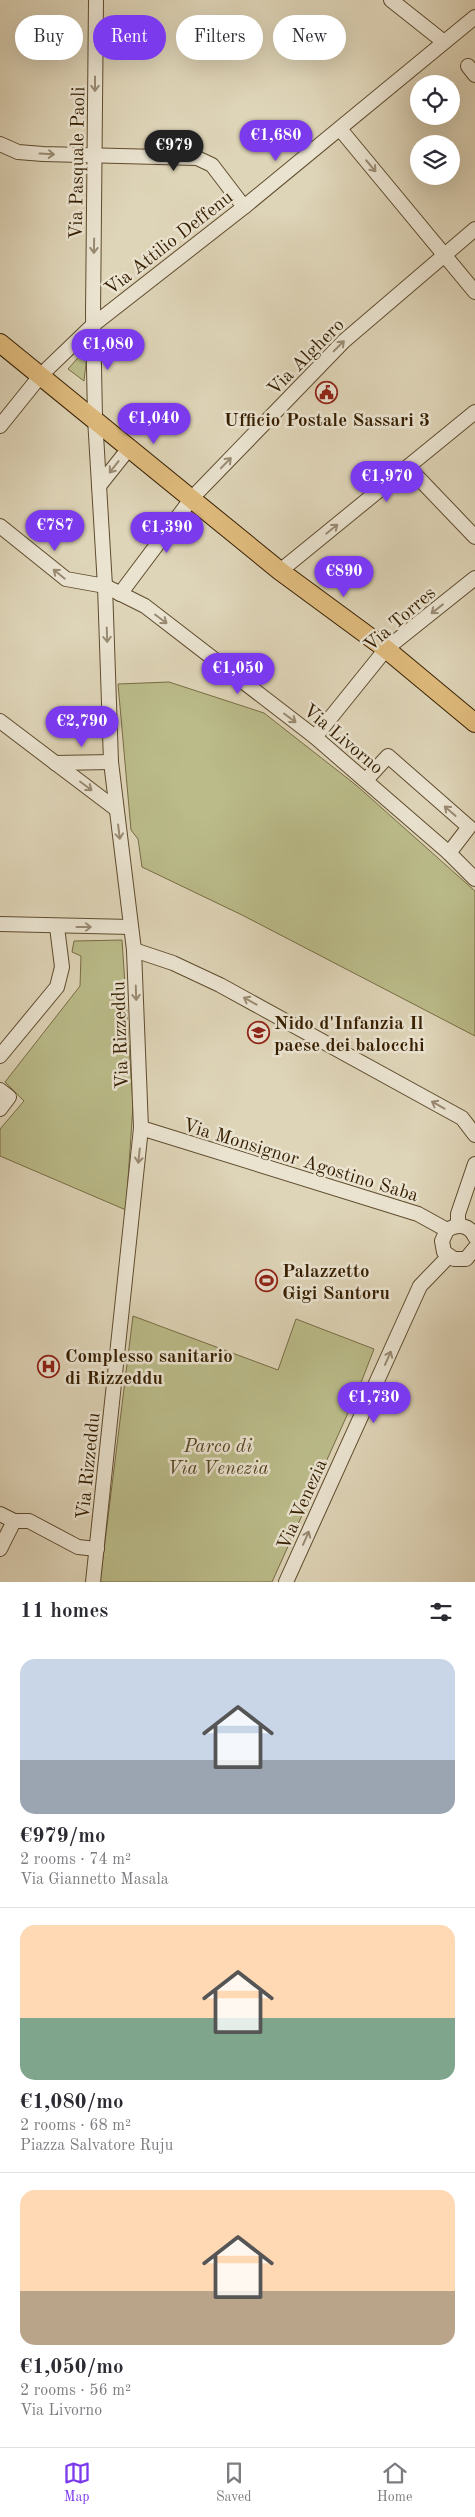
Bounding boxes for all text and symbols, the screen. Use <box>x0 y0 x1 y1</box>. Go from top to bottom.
chip: Buy <box>15 15 83 60</box>
chip: Rent <box>93 15 166 60</box>
chip: Filters <box>176 15 263 60</box>
chip: New <box>273 15 346 60</box>
one-way arrow <box>90 75 100 91</box>
map controls <box>410 75 460 185</box>
button: locate <box>410 75 460 125</box>
street label: Via Pasquale Paoli <box>68 86 89 240</box>
pin: €1,680 <box>235 120 317 162</box>
text: €1,680 <box>251 128 301 144</box>
pin: €979 <box>144 130 204 172</box>
button: layers <box>410 135 460 185</box>
text: €979 <box>155 138 193 154</box>
one-way arrow <box>38 149 54 158</box>
one-way arrow <box>365 160 376 173</box>
street label: Via Attilio Deffenu <box>102 188 237 300</box>
one-way arrow <box>89 238 99 254</box>
street label: Via Alghero <box>265 316 349 400</box>
pin: €1,080 <box>67 328 149 371</box>
text: €1,080 <box>83 337 133 353</box>
one-way arrow <box>333 340 345 352</box>
public building icon: Ufficio Postale Sassari 3 <box>315 381 339 405</box>
pin: €1,040 <box>113 402 195 445</box>
text: €1,040 <box>129 411 179 427</box>
place label: Ufficio Postale Sassari 3 <box>224 412 430 431</box>
one-way arrow <box>220 456 232 469</box>
one-way arrow <box>109 460 120 473</box>
pin: €1,970 <box>346 460 428 503</box>
text: €1,970 <box>362 469 412 485</box>
pin: €787 <box>25 510 85 552</box>
pin: €1,390 <box>126 512 208 554</box>
text: €787 <box>36 518 74 534</box>
text: €1,390 <box>142 520 192 536</box>
one-way arrow <box>325 523 338 534</box>
pin: €890 <box>314 556 374 598</box>
text: €890 <box>325 564 363 580</box>
one-way arrow <box>53 568 66 579</box>
street label: Via Torres <box>361 584 440 656</box>
one-way arrow <box>431 603 444 614</box>
one-way arrow <box>154 614 168 624</box>
one-way arrow <box>102 627 111 643</box>
pin: €1,050 <box>197 652 279 695</box>
text: €1,050 <box>213 661 263 677</box>
street label: Via Livorno <box>299 701 386 779</box>
pin: €2,790 <box>41 706 123 748</box>
one-way arrow <box>283 712 296 723</box>
text: €2,790 <box>57 714 107 730</box>
one-way arrow <box>79 781 93 791</box>
one-way arrow <box>444 805 457 817</box>
one-way arrow <box>114 824 124 840</box>
one-way arrow <box>75 922 91 932</box>
street label: Via Rizzeddu <box>110 981 133 1089</box>
one-way arrow <box>131 985 141 1001</box>
one-way arrow <box>242 996 257 1006</box>
place label: Nido d'Infanzia Il paese dei balocchi <box>274 1015 425 1056</box>
school or university icon: Nido d'Infanzia Il paese dei balocchi <box>246 1021 270 1045</box>
one-way arrow <box>431 1099 446 1109</box>
street label: Via Monsignor Agostino Saba <box>180 1116 421 1207</box>
one-way arrow <box>134 1147 143 1163</box>
place label: Palazzetto Gigi Santoru <box>282 1263 390 1304</box>
sports icon: Palazzetto Gigi Santoru <box>254 1269 278 1293</box>
place label: Complesso sanitario di Rizzeddu <box>65 1348 233 1389</box>
one-way arrow <box>384 1351 393 1366</box>
hospital icon: Complesso sanitario di Rizzeddu <box>37 1354 61 1378</box>
pin: €1,730 <box>333 1382 415 1424</box>
text: €1,730 <box>349 1390 399 1406</box>
street label: Via Rizzeddu <box>74 1412 105 1521</box>
park label: Parco di Via Venezia <box>167 1438 269 1479</box>
street label: Via Venezia <box>275 1456 332 1553</box>
one-way arrow <box>302 1531 312 1546</box>
icon: filters <box>427 1598 455 1626</box>
text: 11 homes <box>20 1601 108 1622</box>
icon: home <box>193 1692 283 1782</box>
text: €979/mo <box>20 1826 106 1847</box>
text: 2 rooms · 74 m² <box>20 1852 131 1868</box>
text: Via Giannetto Masala <box>20 1872 169 1888</box>
icon: home <box>193 1957 283 2047</box>
text: €1,080/mo <box>20 2092 124 2113</box>
text: 2 rooms · 68 m² <box>20 2118 131 2134</box>
text: Piazza Salvatore Ruju <box>20 2138 173 2154</box>
icon: home <box>193 2222 283 2312</box>
text: €1,050/mo <box>20 2357 124 2378</box>
text: 2 rooms · 56 m² <box>20 2383 131 2399</box>
text: Via Livorno <box>20 2403 102 2419</box>
tab: Map <box>63 2459 91 2506</box>
tab: Saved <box>216 2459 252 2506</box>
tab: Home <box>377 2459 412 2506</box>

